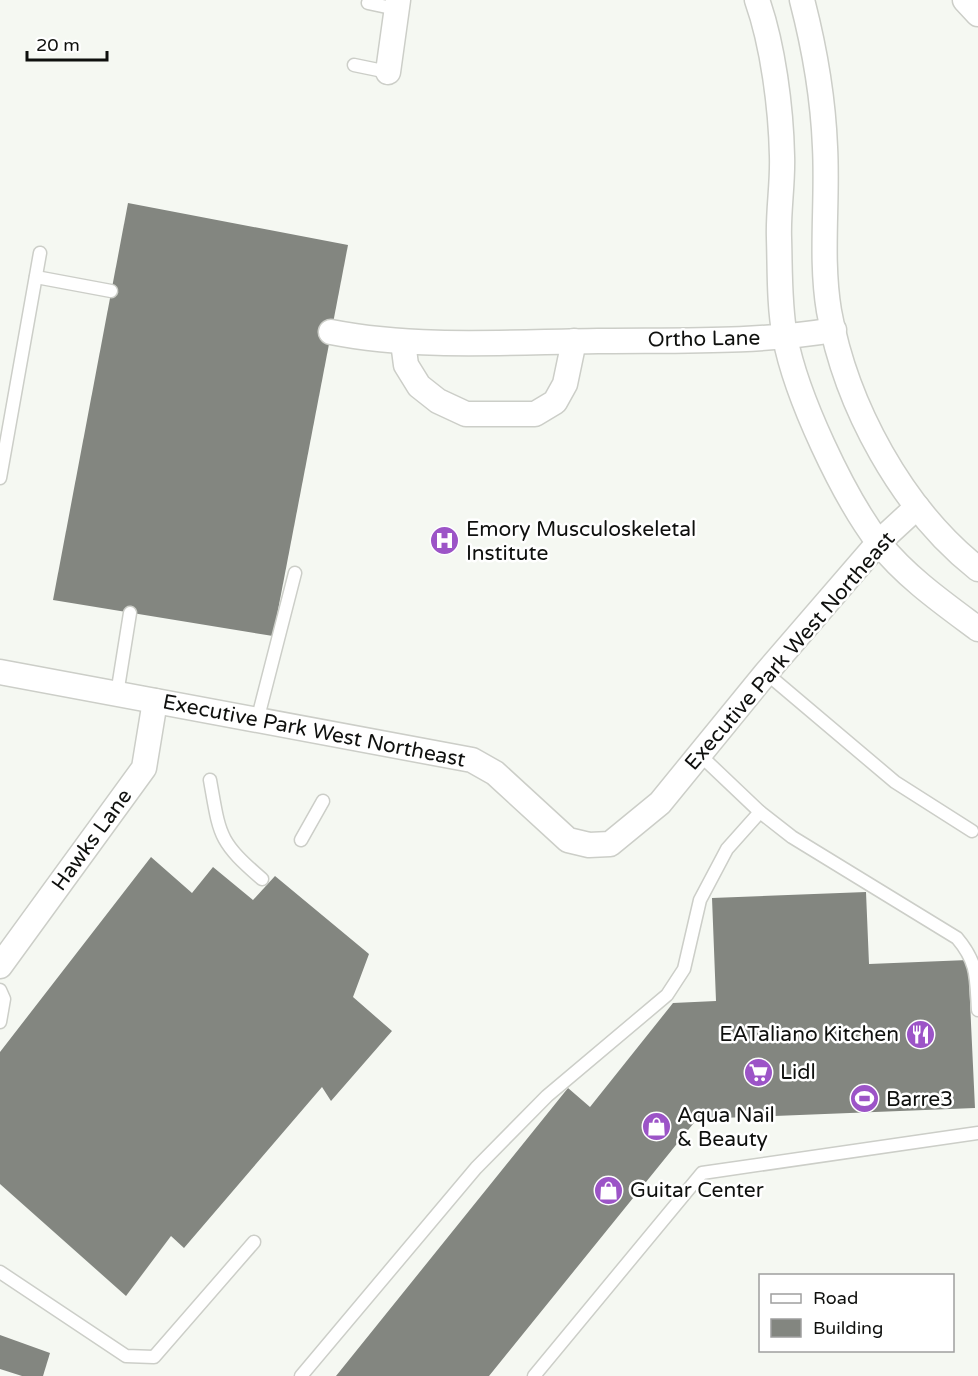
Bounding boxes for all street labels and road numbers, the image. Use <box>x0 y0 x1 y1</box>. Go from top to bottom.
street label: Ortho Lane <box>648 326 761 352</box>
street label: Executive Park West Northeast <box>680 527 900 775</box>
street label: Executive Park West Northeast <box>161 689 467 773</box>
street label: Hawks Lane <box>47 784 137 896</box>

